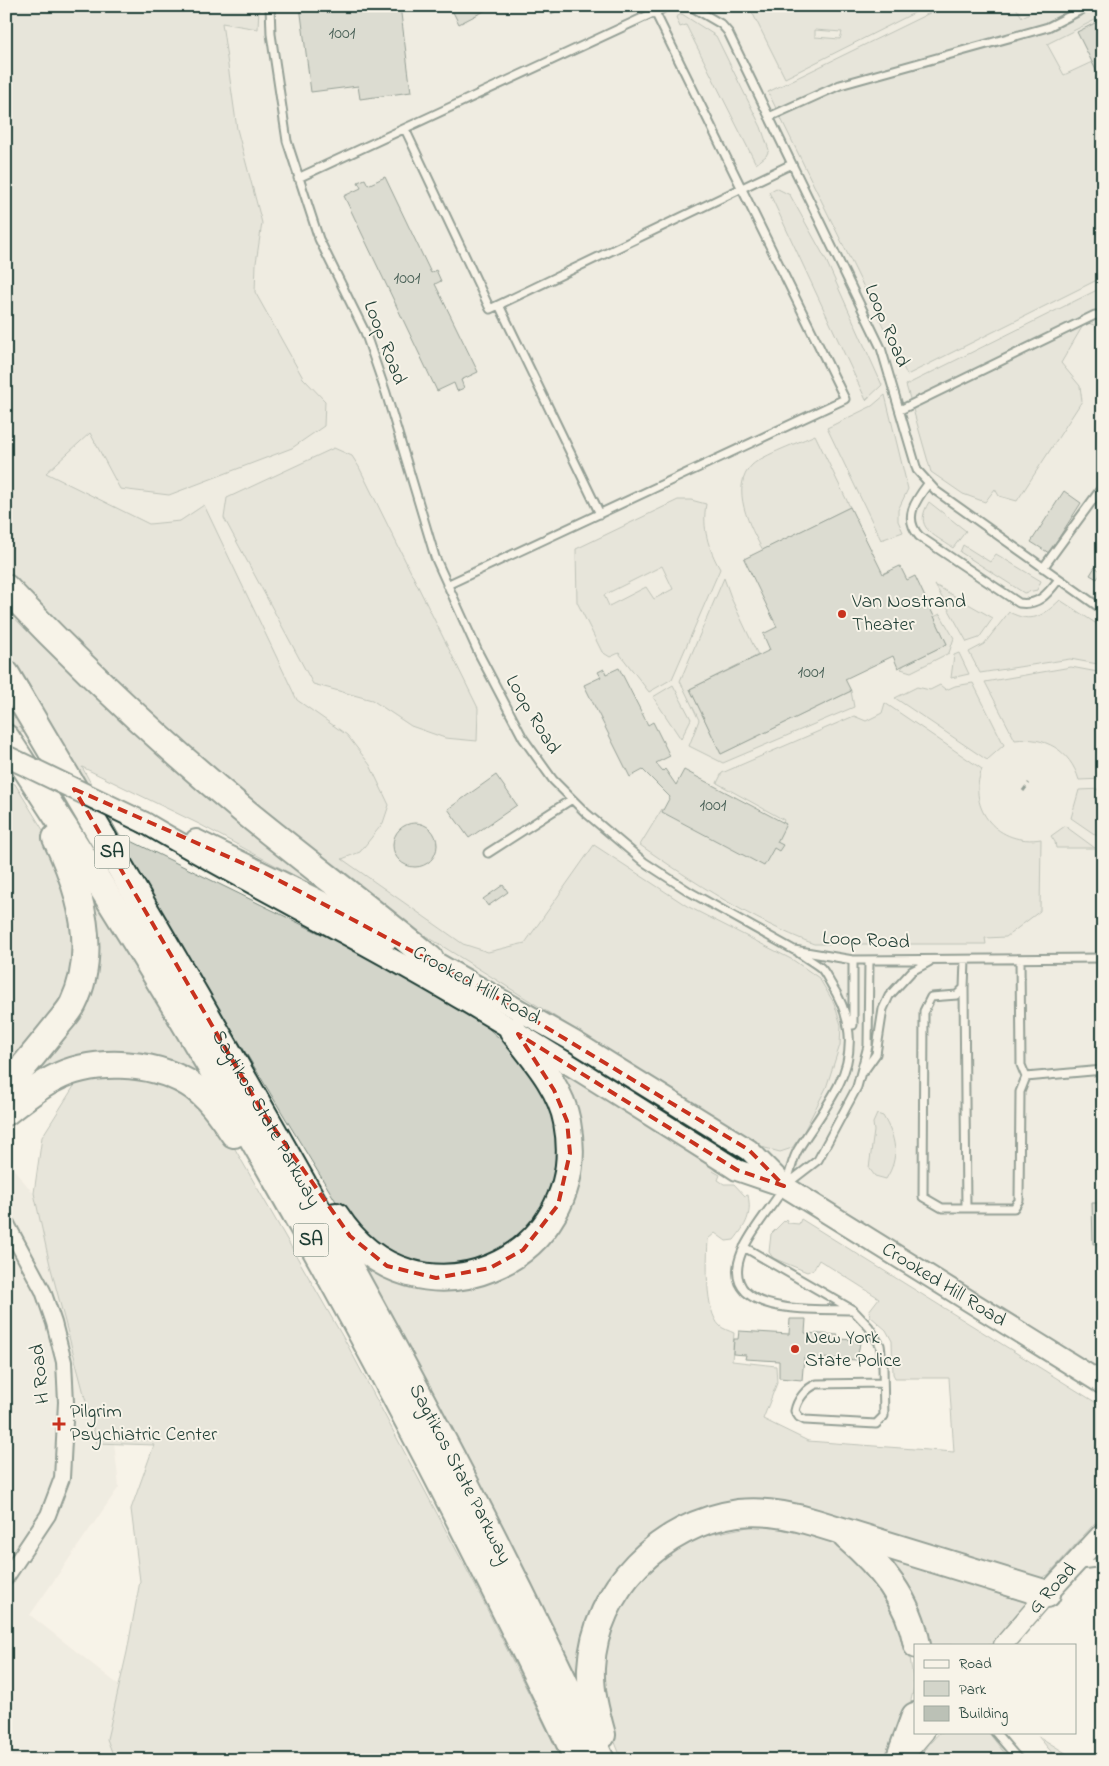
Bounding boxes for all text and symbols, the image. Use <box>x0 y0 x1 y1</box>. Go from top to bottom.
house number: 1001 <box>329 21 356 47</box>
house number: 1001 <box>394 266 421 292</box>
street label: Loop Road <box>856 280 916 372</box>
street label: Loop Road <box>355 297 413 389</box>
place label: Van Nostrand Theater <box>851 588 966 640</box>
marker: Van Nostrand Theater <box>836 608 848 620</box>
house number: 1001 <box>798 660 825 686</box>
street label: Loop Road <box>497 670 567 760</box>
house number: 1001 <box>700 793 727 819</box>
road number: SA <box>94 836 130 869</box>
street label: Loop Road <box>822 924 910 958</box>
street label: Crooked Hill Road <box>407 939 545 1033</box>
street label: Sagtikos State Parkway <box>204 1025 328 1213</box>
road number: SA <box>294 1224 328 1256</box>
street label: Crooked Hill Road <box>876 1235 1012 1335</box>
place label: New York State Police <box>805 1324 901 1376</box>
street label: H Road <box>23 1343 59 1405</box>
marker: New York State Police <box>789 1343 801 1355</box>
street label: Sagtikos State Parkway <box>401 1379 519 1569</box>
place label: Pilgrim Psychiatric Center <box>70 1398 218 1450</box>
marker: Pilgrim Psychiatric Center <box>52 1417 66 1431</box>
street label: G Road <box>1022 1557 1084 1621</box>
legend <box>914 1644 1076 1734</box>
text: Road <box>959 1653 992 1675</box>
text: Park <box>959 1679 987 1701</box>
text: Building <box>958 1703 1008 1726</box>

